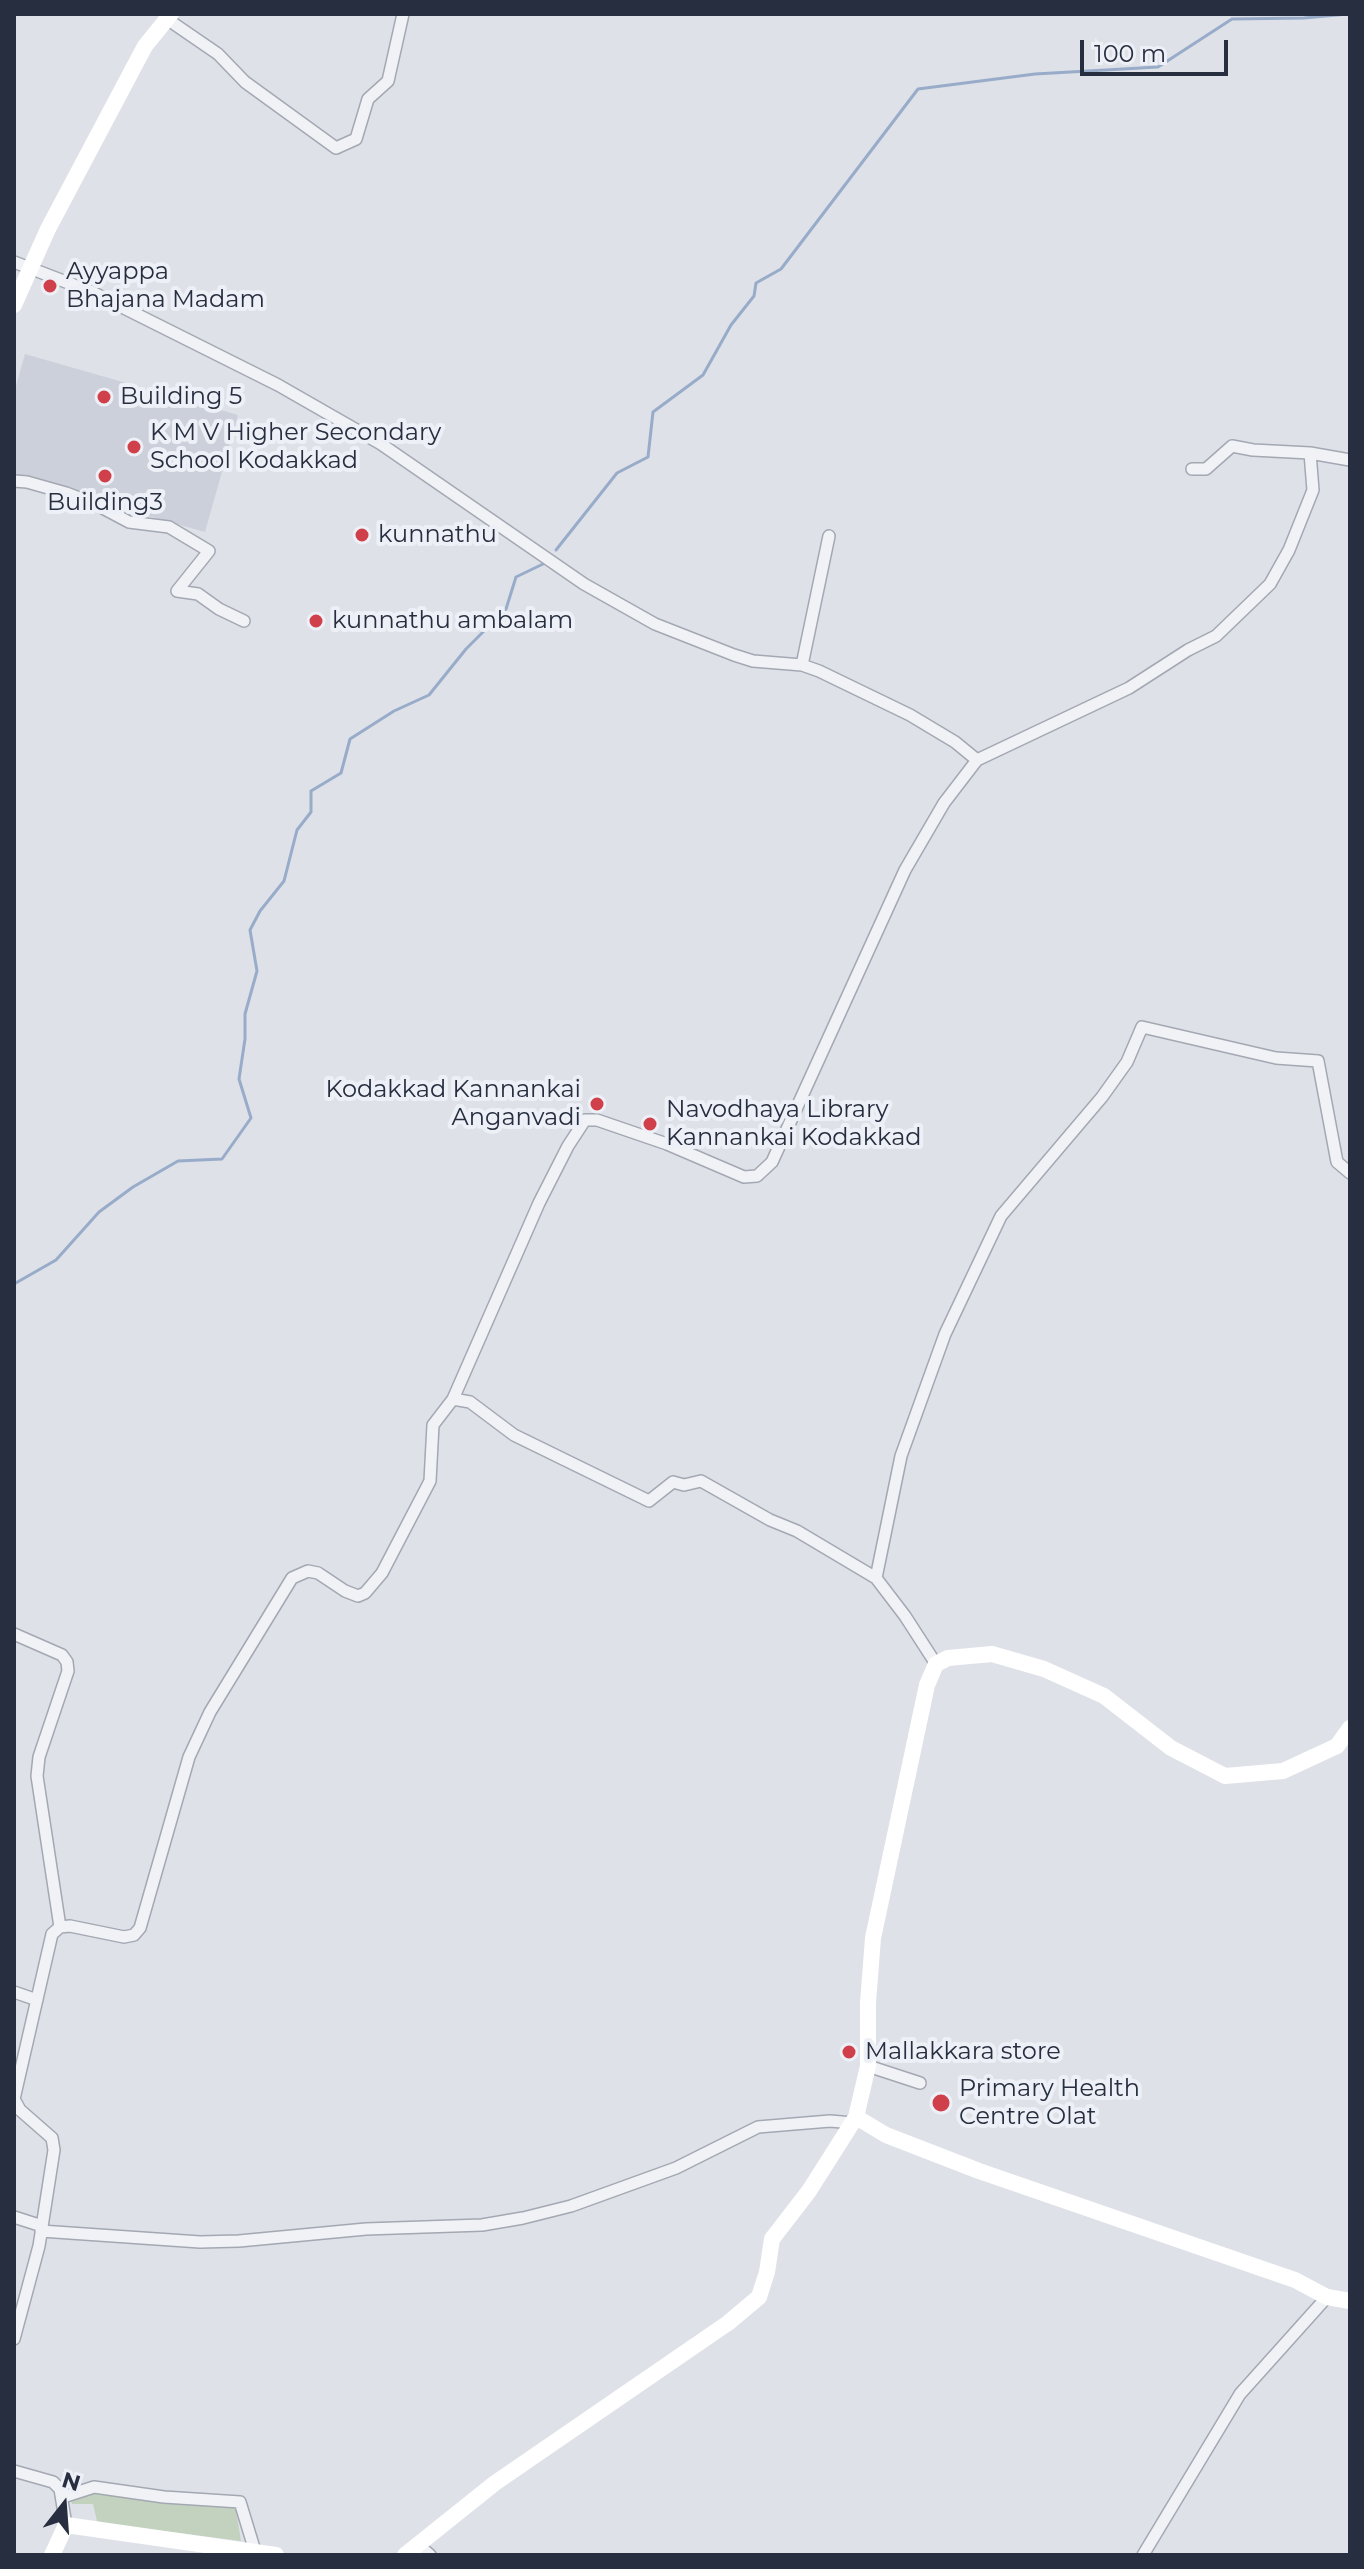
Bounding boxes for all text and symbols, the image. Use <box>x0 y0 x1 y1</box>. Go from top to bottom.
scale bar <box>1084 24 1232 74</box>
text: 100 m <box>1094 39 1166 68</box>
place label: Ayyappa Bhajana Madam <box>66 258 265 314</box>
marker: Ayyappa Bhajana Madam <box>41 277 59 295</box>
place label: Building 5 <box>120 383 242 411</box>
marker: Building 5 <box>95 388 113 406</box>
place label: K M V Higher Secondary School Kodakkad <box>150 419 441 475</box>
marker: K M V Higher Secondary School Kodakkad <box>125 438 143 456</box>
marker: Building3 <box>96 467 114 485</box>
place label: Building3 <box>47 489 163 517</box>
place label: kunnathu <box>378 521 497 549</box>
marker: kunnathu <box>353 526 371 544</box>
place label: kunnathu ambalam <box>332 607 573 635</box>
marker: kunnathu ambalam <box>307 612 325 630</box>
place label: Kodakkad Kannankai Anganvadi <box>325 1076 581 1132</box>
marker: Kodakkad Kannankai Anganvadi <box>588 1095 606 1113</box>
place label: Navodhaya Library Kannankai Kodakkad <box>666 1096 922 1152</box>
marker: Navodhaya Library Kannankai Kodakkad <box>641 1115 659 1133</box>
place label: Mallakkara store <box>865 2038 1061 2066</box>
marker: Mallakkara store <box>840 2043 858 2061</box>
place label: Primary Health Centre Olat <box>959 2075 1140 2131</box>
marker: Primary Health Centre Olat <box>930 2092 952 2114</box>
north arrow <box>24 2465 104 2545</box>
text: N <box>59 2466 84 2497</box>

